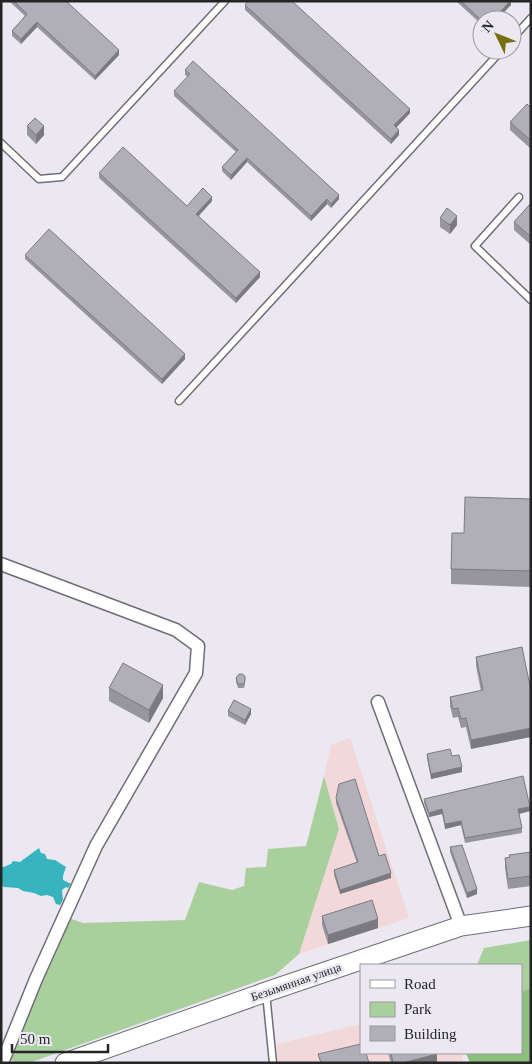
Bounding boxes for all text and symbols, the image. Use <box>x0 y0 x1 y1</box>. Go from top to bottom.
north arrow <box>472 10 522 60</box>
text: N <box>479 18 497 35</box>
street label: Безымянная улица <box>249 960 344 1004</box>
legend <box>360 964 522 1054</box>
text: Road <box>404 976 436 992</box>
text: Park <box>404 1001 432 1017</box>
scale bar <box>12 1022 109 1054</box>
text: Building <box>404 1026 457 1042</box>
text: 50 m <box>20 1031 51 1047</box>

